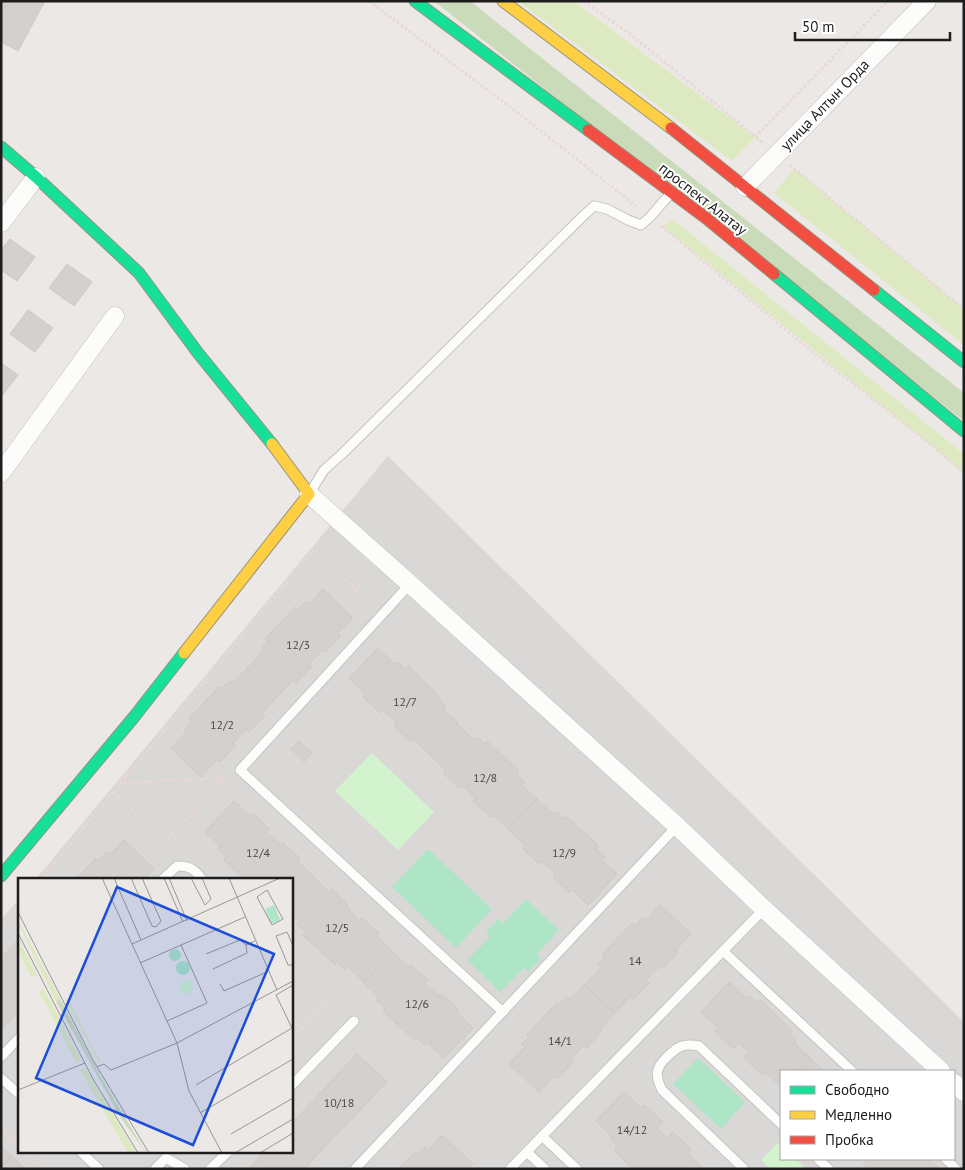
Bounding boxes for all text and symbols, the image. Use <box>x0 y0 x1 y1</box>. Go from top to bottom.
scale bar <box>795 10 950 42</box>
text: 50 m <box>802 17 835 36</box>
street label: улица Алтын Орда <box>776 55 873 154</box>
street label: проспект Алатау <box>655 158 751 239</box>
house number: 12/3 <box>286 637 310 652</box>
house number: 12/7 <box>393 694 417 709</box>
house number: 12/2 <box>210 717 234 732</box>
house number: 12/8 <box>473 770 497 785</box>
house number: 12/4 <box>246 845 270 860</box>
house number: 12/9 <box>552 845 576 860</box>
inset map <box>18 878 292 1152</box>
house number: 12/5 <box>325 920 349 935</box>
house number: 14 <box>628 953 642 968</box>
house number: 12/6 <box>405 996 429 1011</box>
house number: 14/1 <box>548 1033 572 1048</box>
legend <box>780 1070 955 1160</box>
text: Свободно <box>825 1080 889 1099</box>
house number: 10/18 <box>324 1095 354 1110</box>
text: Медленно <box>825 1105 892 1124</box>
house number: 14/12 <box>617 1122 647 1137</box>
text: Пробка <box>825 1130 874 1149</box>

